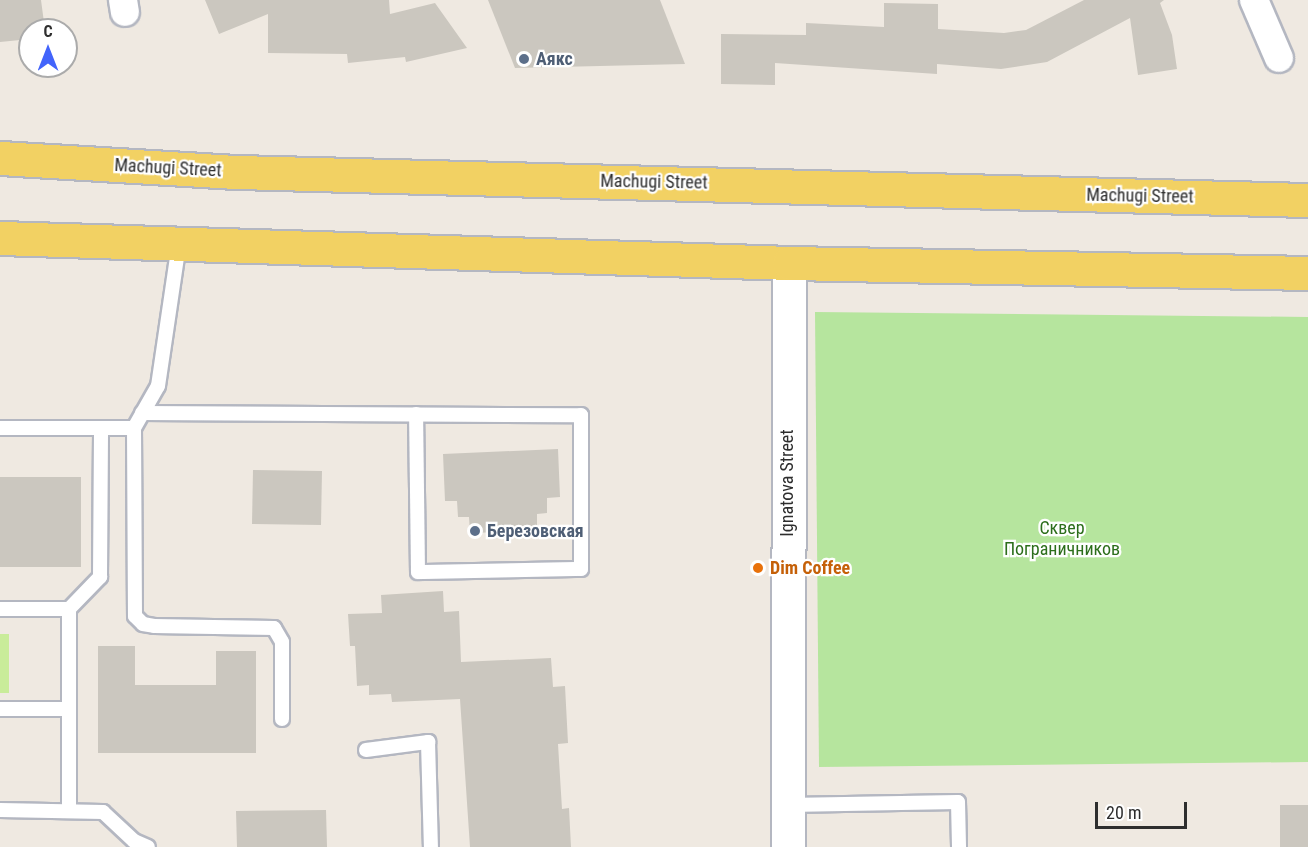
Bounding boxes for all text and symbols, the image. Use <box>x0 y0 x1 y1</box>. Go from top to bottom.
north arrow <box>18 18 78 78</box>
text: С <box>43 22 53 41</box>
place label: Аякс <box>536 48 573 70</box>
marker: Аякс <box>517 52 531 66</box>
street label: Machugi Street <box>114 154 222 182</box>
street label: Machugi Street <box>600 170 708 194</box>
street label: Machugi Street <box>1086 184 1194 208</box>
street label: Ignatova Street <box>776 429 798 537</box>
park label: Сквер Пограничников <box>1004 518 1120 560</box>
place label: Березовская <box>487 520 584 542</box>
marker: Березовская <box>468 524 482 538</box>
place label: Dim Coffee <box>770 557 850 579</box>
marker: Dim Coffee <box>751 561 765 575</box>
scale bar <box>1098 790 1190 828</box>
text: 20 m <box>1106 802 1141 823</box>

